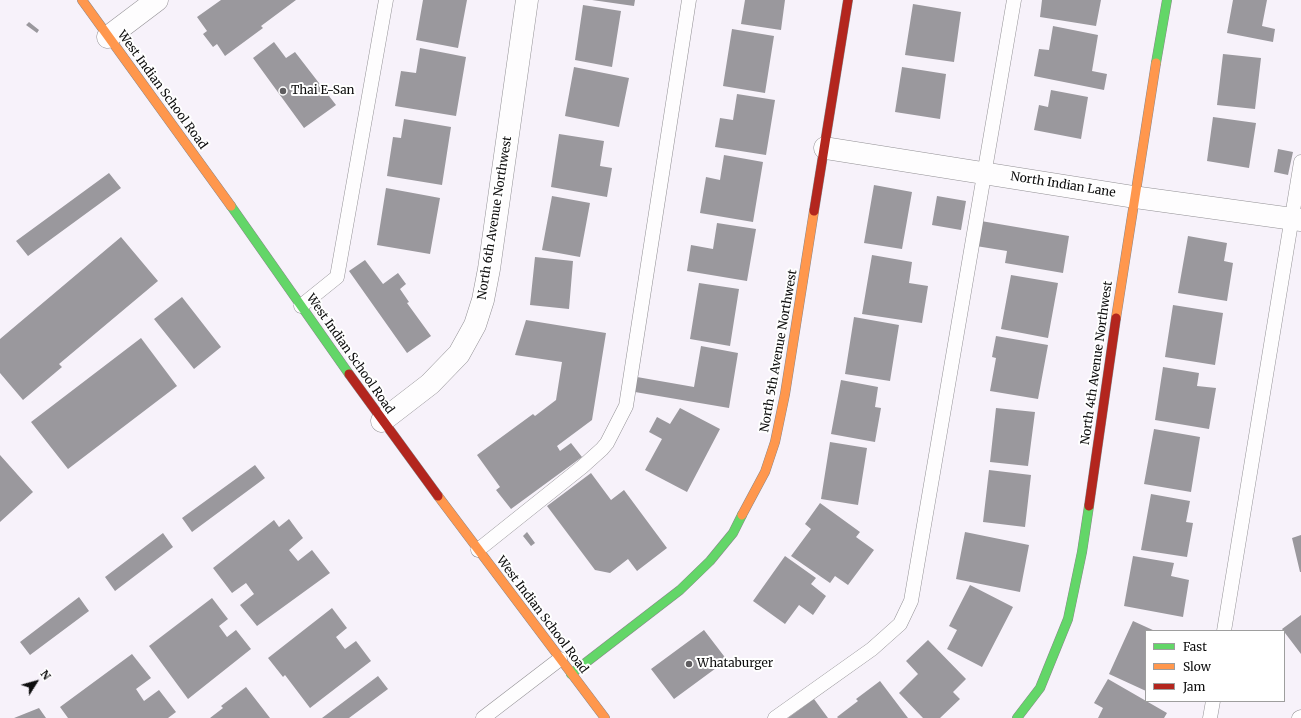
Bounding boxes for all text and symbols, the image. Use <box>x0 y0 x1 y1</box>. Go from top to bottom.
street label: West Indian School Road <box>114 28 210 152</box>
place label: Thai E-San <box>291 84 355 98</box>
marker: Thai E-San <box>278 86 288 96</box>
street label: North 6th Avenue Northwest <box>475 135 515 301</box>
street label: North Indian Lane <box>1010 170 1116 200</box>
street label: North 5th Avenue Northwest <box>758 269 800 433</box>
street label: North 4th Avenue Northwest <box>1078 280 1116 446</box>
street label: West Indian School Road <box>303 291 397 417</box>
street label: West Indian School Road <box>493 554 591 676</box>
legend <box>1145 630 1285 702</box>
text: Fast <box>1183 639 1207 654</box>
place label: Whataburger <box>697 657 773 671</box>
marker: Whataburger <box>684 659 694 669</box>
text: Slow <box>1183 659 1211 674</box>
north arrow <box>16 662 56 702</box>
text: N <box>37 667 54 682</box>
text: Jam <box>1183 679 1205 694</box>

